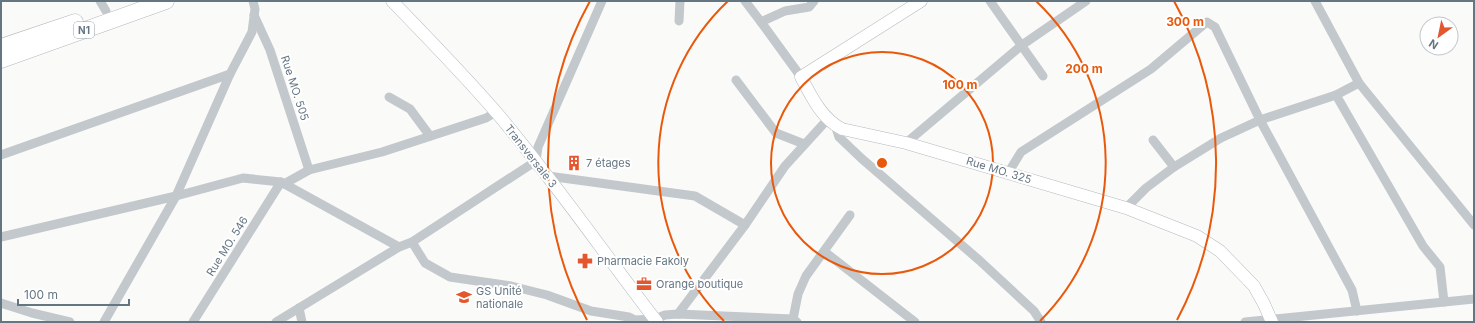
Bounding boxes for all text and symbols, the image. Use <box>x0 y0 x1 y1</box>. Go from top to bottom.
text: 300 m <box>1166 14 1204 29</box>
north arrow <box>1419 16 1459 56</box>
road number: N1 <box>74 22 94 38</box>
text: N <box>1426 36 1441 53</box>
street label: Rue MO. 505 <box>278 54 312 123</box>
text: 200 m <box>1065 61 1103 76</box>
text: 100 m <box>942 77 978 92</box>
street label: Transversale 3 <box>502 122 560 191</box>
street label: Rue MO. 325 <box>965 153 1034 187</box>
building icon: 7 étages <box>565 154 583 172</box>
place label: 7 étages <box>586 156 631 170</box>
centre of rings <box>875 156 889 170</box>
street label: Rue MO. 546 <box>203 213 251 278</box>
pharmacy icon: Pharmacie Fakoly <box>576 252 594 270</box>
place label: Pharmacie Fakoly <box>597 254 689 268</box>
office icon: Orange boutique <box>635 275 653 293</box>
place label: Orange boutique <box>656 277 743 291</box>
scale bar <box>18 281 129 307</box>
place label: GS Unité nationale <box>476 284 523 311</box>
text: 100 m <box>24 287 58 302</box>
school or university icon: GS Unité nationale <box>455 288 473 306</box>

